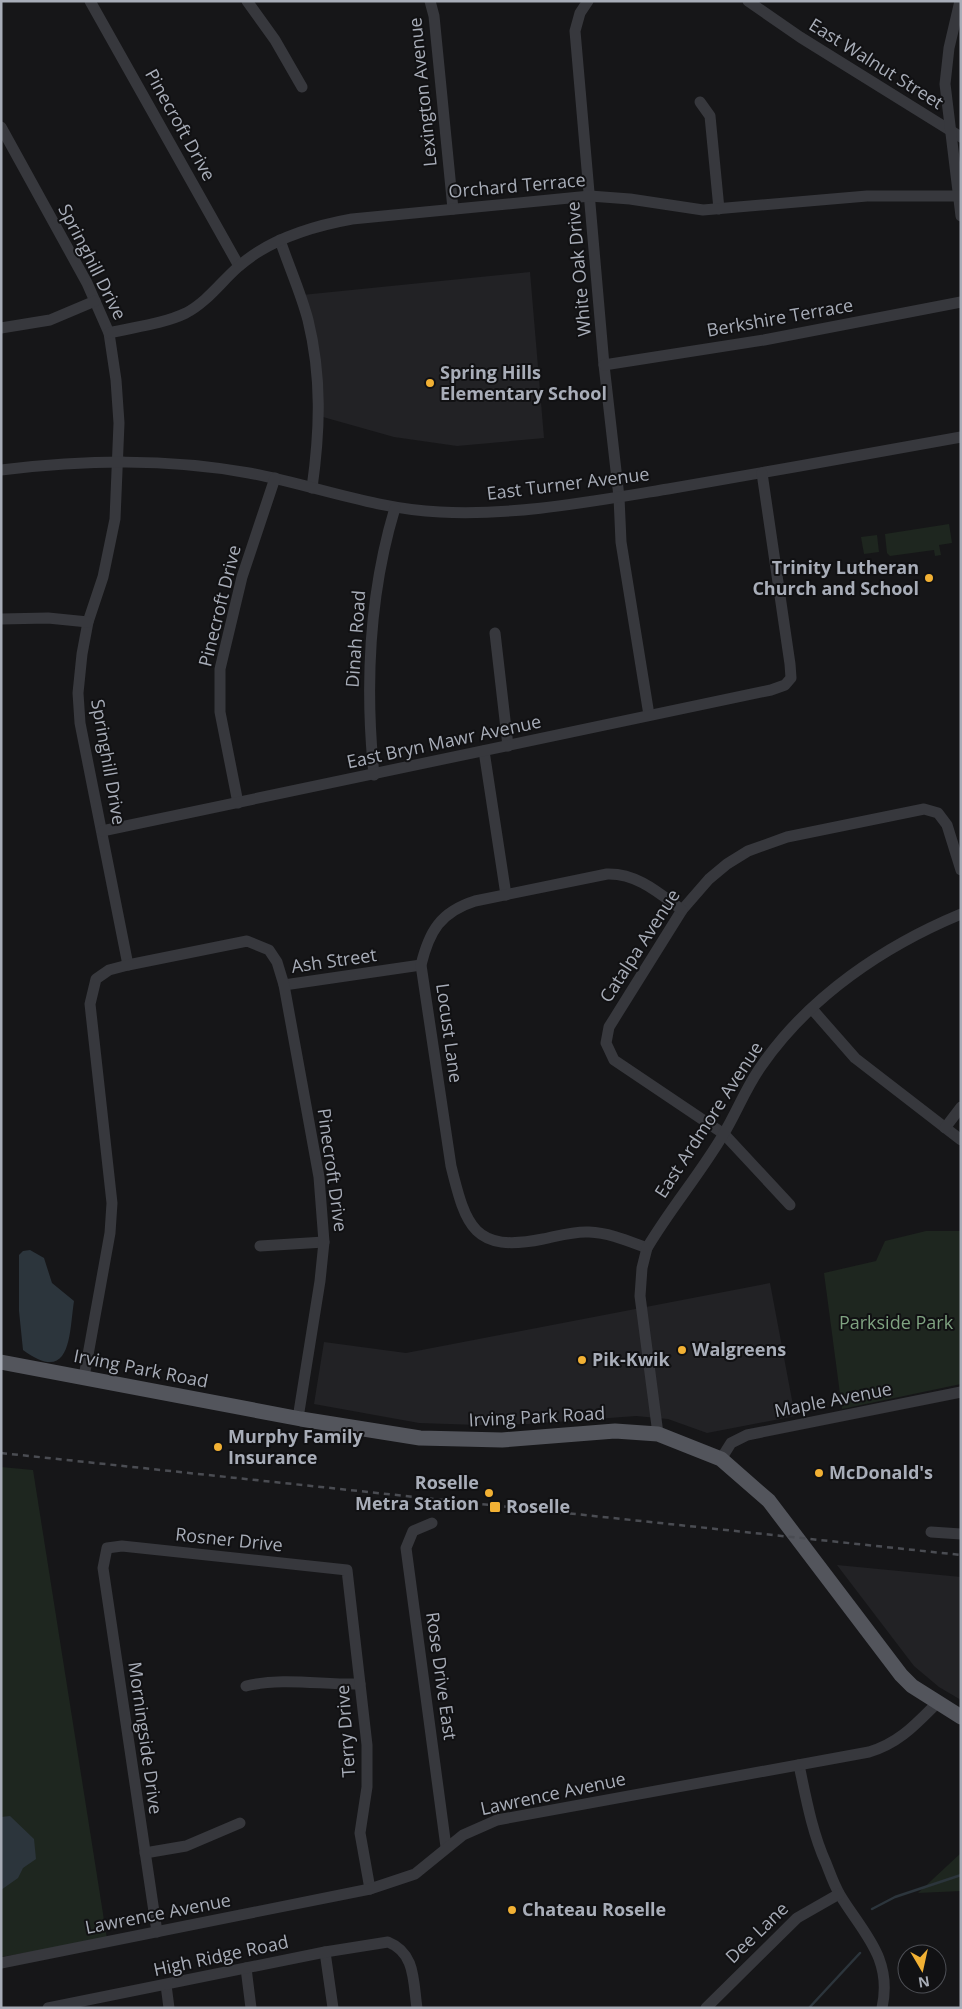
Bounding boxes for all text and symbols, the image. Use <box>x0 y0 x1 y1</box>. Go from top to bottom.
street label: East Walnut Street <box>805 12 948 114</box>
street label: Lexington Avenue <box>402 16 442 168</box>
street label: Pinecroft Drive <box>140 64 222 185</box>
street label: Orchard Terrace <box>447 167 586 203</box>
street label: Springhill Drive <box>53 200 132 324</box>
street label: White Oak Drive <box>560 200 596 338</box>
street label: Berkshire Terrace <box>705 292 855 342</box>
place label: Spring Hills Elementary School <box>440 360 607 405</box>
marker: Spring Hills Elementary School <box>424 377 436 389</box>
street label: East Turner Avenue <box>485 461 651 505</box>
street label: Pinecroft Drive <box>192 542 246 669</box>
place label: Trinity Lutheran Church and School <box>752 555 919 600</box>
marker: Trinity Lutheran Church and School <box>923 572 935 584</box>
street label: Dinah Road <box>340 590 370 688</box>
street label: Springhill Drive <box>86 697 132 826</box>
street label: East Bryn Mawr Avenue <box>344 709 543 773</box>
street label: Catalpa Avenue <box>594 884 685 1007</box>
street label: Ash Street <box>290 942 378 978</box>
street label: Locust Lane <box>431 982 469 1084</box>
street label: East Ardmore Avenue <box>649 1037 768 1202</box>
street label: Pinecroft Drive <box>312 1107 354 1233</box>
park label: Parkside Park <box>839 1310 954 1334</box>
place label: Walgreens <box>692 1337 786 1361</box>
street label: Irving Park Road <box>72 1343 211 1393</box>
marker: Walgreens <box>676 1344 688 1356</box>
place label: Pik-Kwik <box>592 1347 671 1371</box>
marker: Pik-Kwik <box>576 1354 588 1366</box>
street label: Maple Avenue <box>772 1376 894 1422</box>
street label: Irving Park Road <box>468 1400 606 1432</box>
place label: Murphy Family Insurance <box>228 1424 364 1469</box>
marker: Murphy Family Insurance <box>212 1441 224 1453</box>
place label: McDonald's <box>829 1460 933 1484</box>
marker: McDonald's <box>813 1467 825 1479</box>
place label: Roselle Metra Station <box>355 1470 479 1515</box>
marker: Roselle Metra Station <box>483 1487 495 1499</box>
place label: Roselle <box>506 1494 570 1518</box>
marker: Roselle <box>488 1500 502 1514</box>
street label: Rosner Drive <box>174 1521 284 1557</box>
street label: Rose Drive East <box>421 1610 463 1741</box>
street label: Morningside Drive <box>123 1660 169 1816</box>
street label: Terry Drive <box>330 1684 360 1778</box>
street label: Lawrence Avenue <box>478 1766 628 1820</box>
street label: Lawrence Avenue <box>83 1887 233 1939</box>
street label: Dee Lane <box>720 1896 793 1968</box>
place label: Chateau Roselle <box>522 1897 666 1921</box>
marker: Chateau Roselle <box>506 1904 518 1916</box>
street label: High Ridge Road <box>151 1929 291 1981</box>
north arrow <box>897 1944 947 1994</box>
text: N <box>917 1972 931 1993</box>

